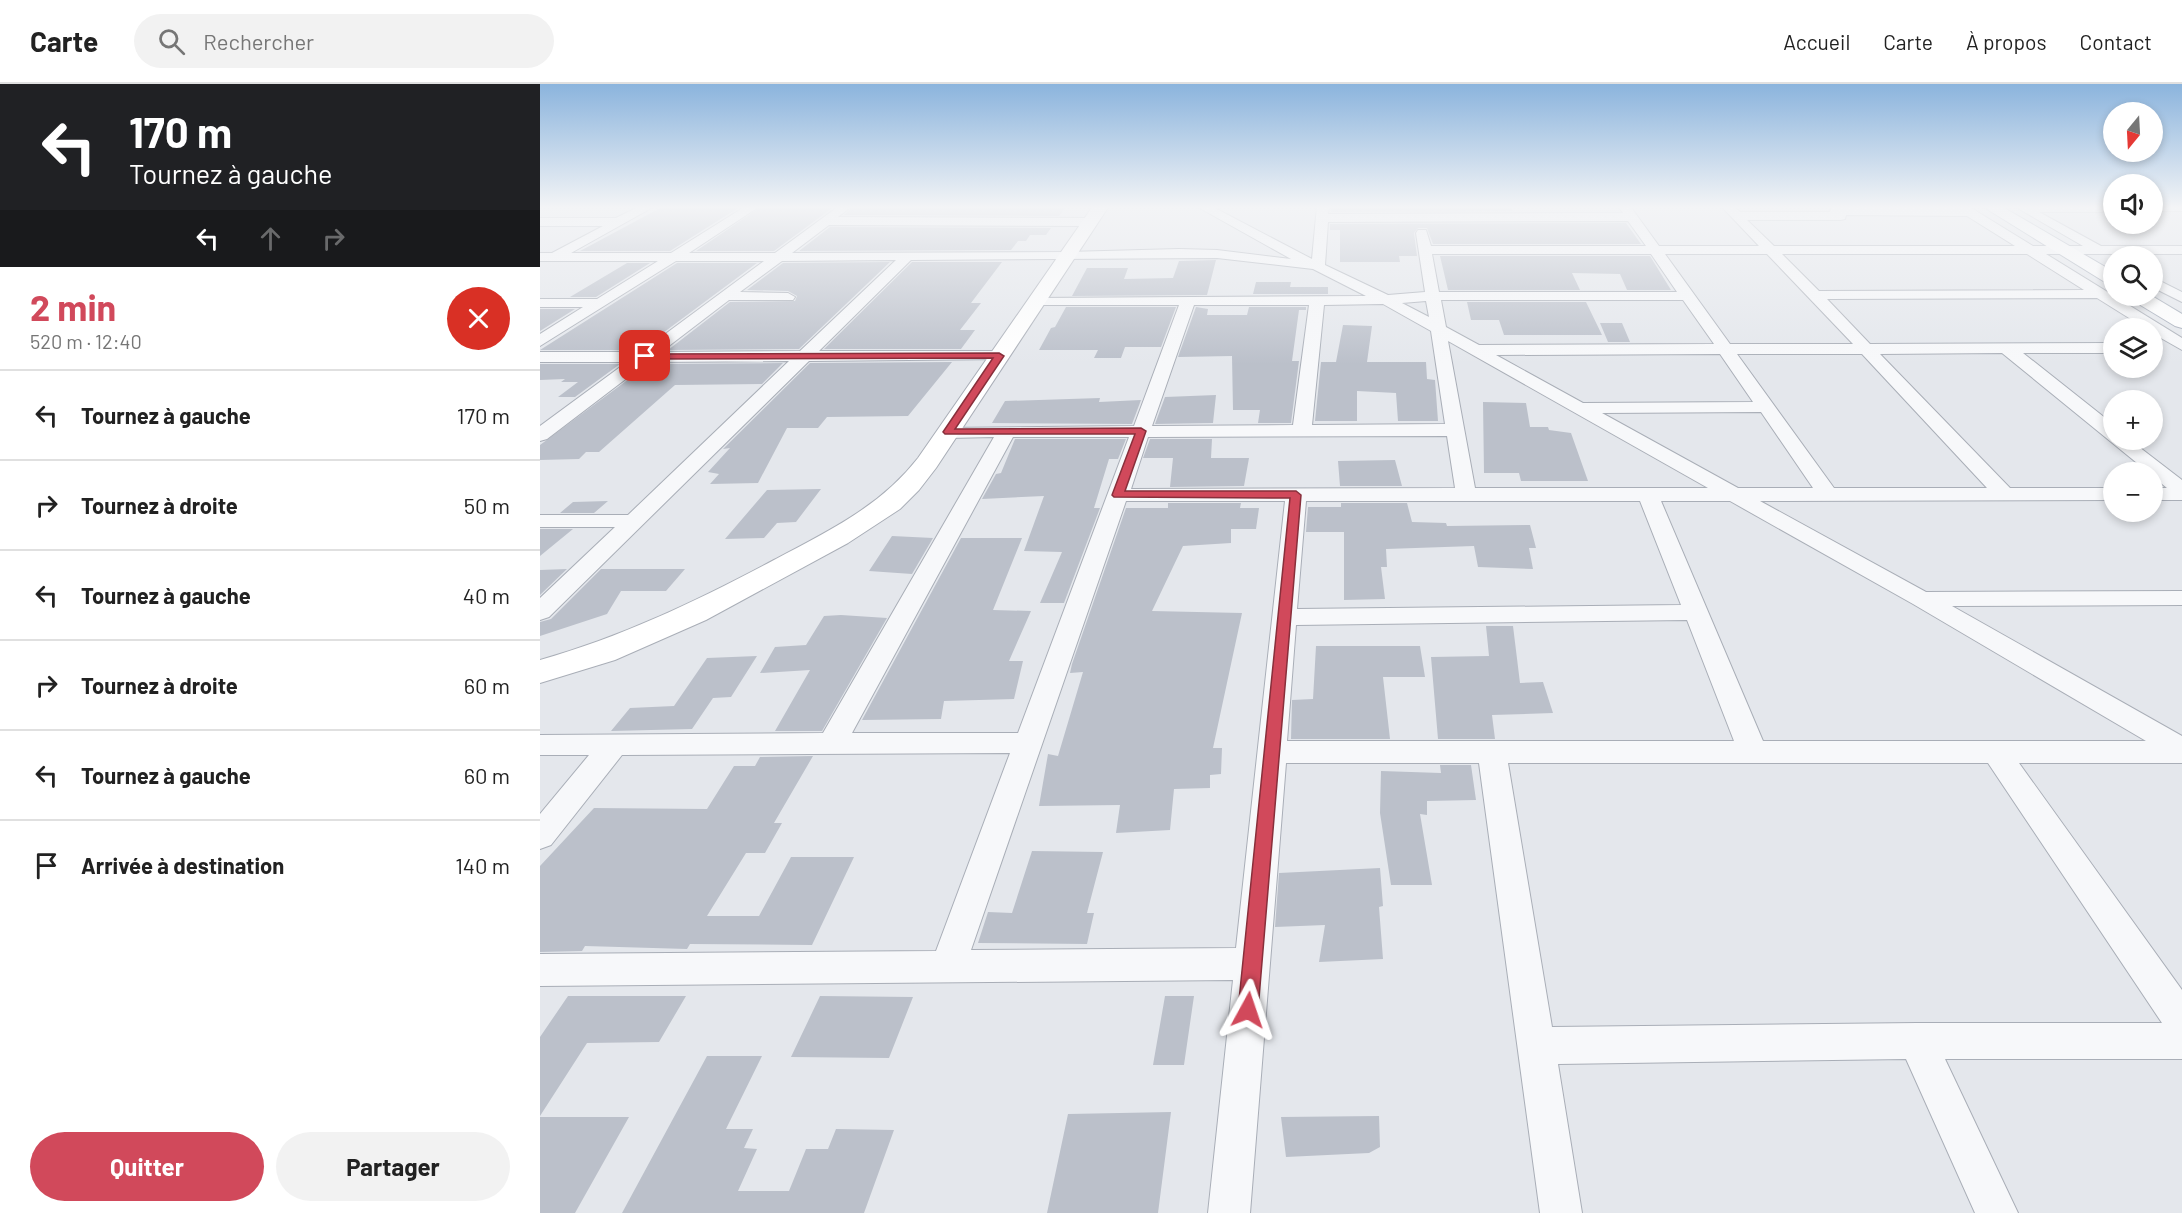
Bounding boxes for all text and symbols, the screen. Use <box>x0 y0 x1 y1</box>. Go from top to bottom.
search box <box>134 14 554 68</box>
text: Carte <box>30 24 98 58</box>
icon: search <box>155 25 188 58</box>
text: Rechercher <box>203 28 314 54</box>
text: Accueil <box>1783 29 1850 54</box>
text: Carte <box>1883 29 1933 54</box>
text: À propos <box>1966 29 2047 54</box>
text: Contact <box>2080 29 2152 54</box>
north arrow <box>2103 102 2163 162</box>
map controls <box>2103 102 2163 522</box>
text: 170 m <box>129 106 232 156</box>
icon: left <box>30 108 108 186</box>
text: Tournez à gauche <box>129 157 332 189</box>
button: sound <box>2103 174 2163 234</box>
icon: left <box>191 222 224 255</box>
icon: ahead <box>254 222 287 255</box>
icon: right <box>317 222 350 255</box>
button: search <box>2103 246 2163 306</box>
text: 2 min <box>30 285 116 328</box>
button: close <box>447 287 510 350</box>
button: layers <box>2103 318 2163 378</box>
text: 520 m · 12:40 <box>30 329 142 353</box>
pin <box>619 330 670 381</box>
icon: arrive <box>628 339 661 372</box>
button: + <box>2103 390 2163 450</box>
icon: left <box>30 399 63 432</box>
text: Tournez à gauche <box>81 402 251 428</box>
text: 170 m <box>457 402 510 428</box>
button: − <box>2103 462 2163 522</box>
icon: right <box>30 489 63 522</box>
text: Tournez à droite <box>81 492 238 518</box>
text: 50 m <box>464 492 510 518</box>
icon: left <box>30 579 63 612</box>
text: Tournez à gauche <box>81 582 251 608</box>
text: 40 m <box>463 582 510 608</box>
icon: right <box>30 669 63 702</box>
text: Tournez à droite <box>81 672 238 698</box>
text: 60 m <box>464 672 510 698</box>
icon: left <box>30 759 63 792</box>
text: Tournez à gauche <box>81 762 251 788</box>
text: 60 m <box>464 762 510 788</box>
icon: arrive <box>30 849 63 882</box>
text: Arrivée à destination <box>81 852 284 878</box>
text: 140 m <box>455 852 510 878</box>
position arrow <box>1216 978 1280 1042</box>
button: Quitter <box>30 1132 264 1201</box>
button: Partager <box>276 1132 510 1201</box>

